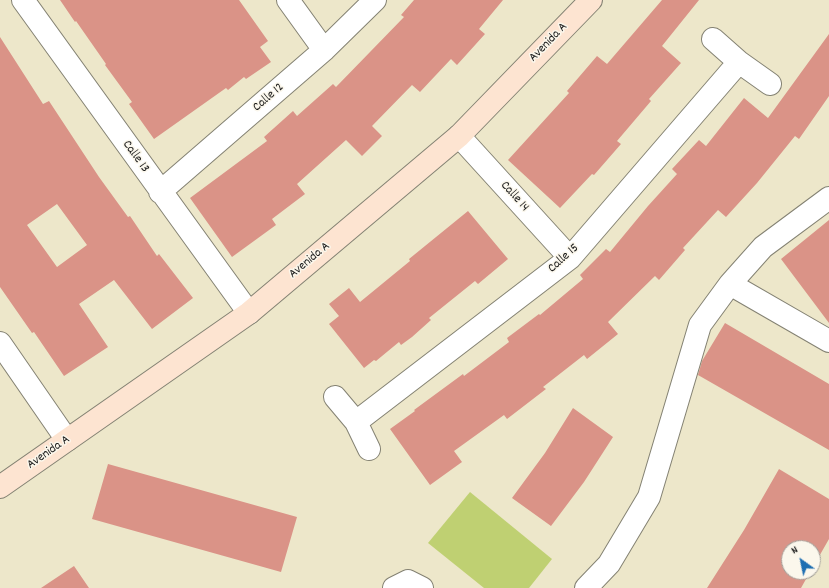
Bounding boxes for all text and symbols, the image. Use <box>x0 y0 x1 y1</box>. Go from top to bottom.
street label: Avenida A <box>526 20 572 66</box>
street label: Calle 12 <box>250 80 288 116</box>
street label: Calle 13 <box>118 138 152 176</box>
street label: Calle 14 <box>496 179 532 215</box>
street label: Avenida A <box>286 239 334 283</box>
street label: Calle 15 <box>545 241 583 277</box>
street label: Avenida A <box>25 433 73 473</box>
north arrow <box>781 540 821 580</box>
text: N <box>788 543 802 559</box>

